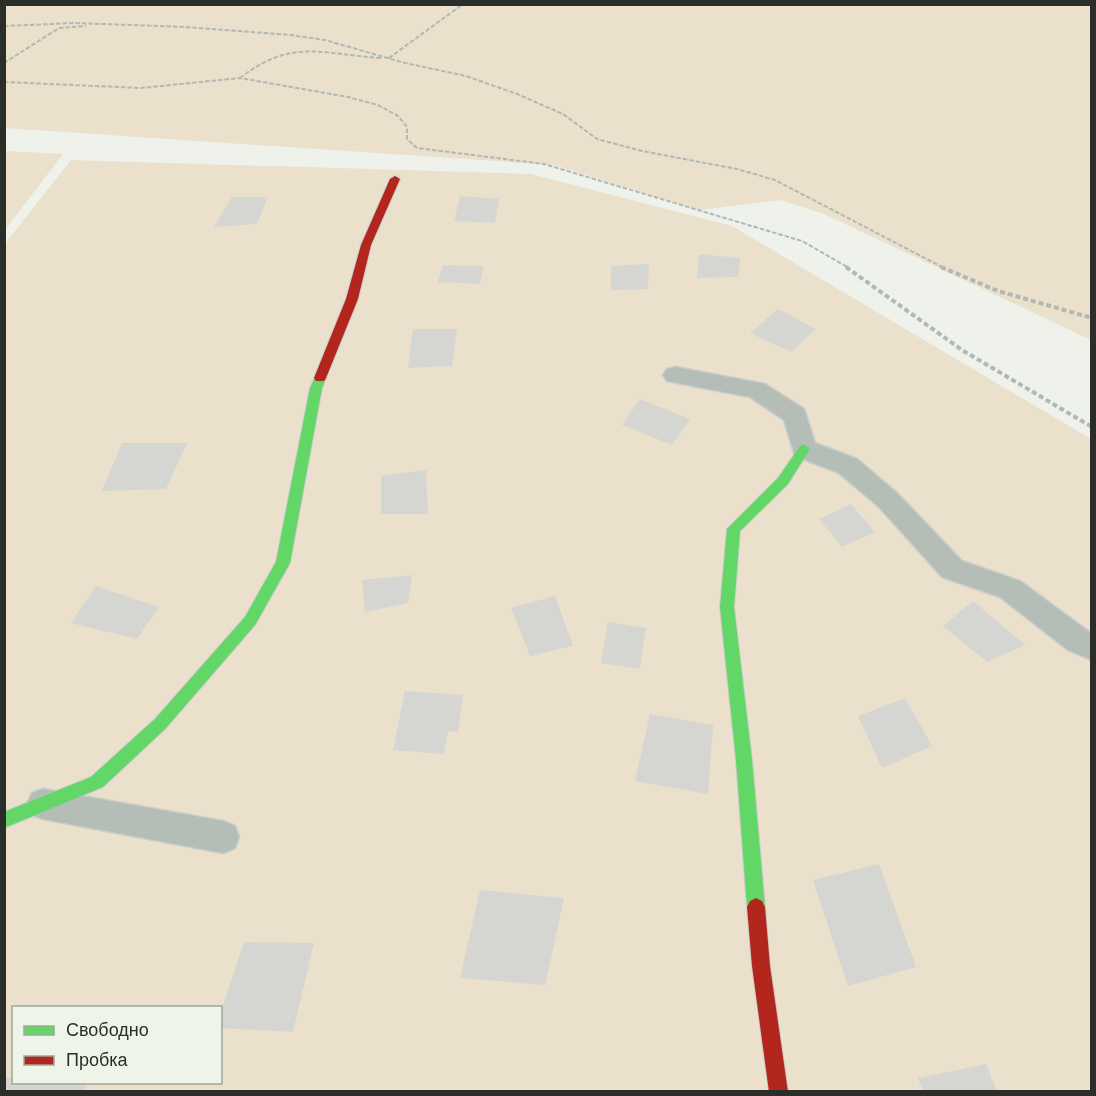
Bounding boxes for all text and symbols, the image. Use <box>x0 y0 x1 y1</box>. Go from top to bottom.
legend <box>12 1006 222 1084</box>
text: Свободно <box>66 1020 149 1040</box>
text: Пробка <box>66 1050 129 1070</box>

